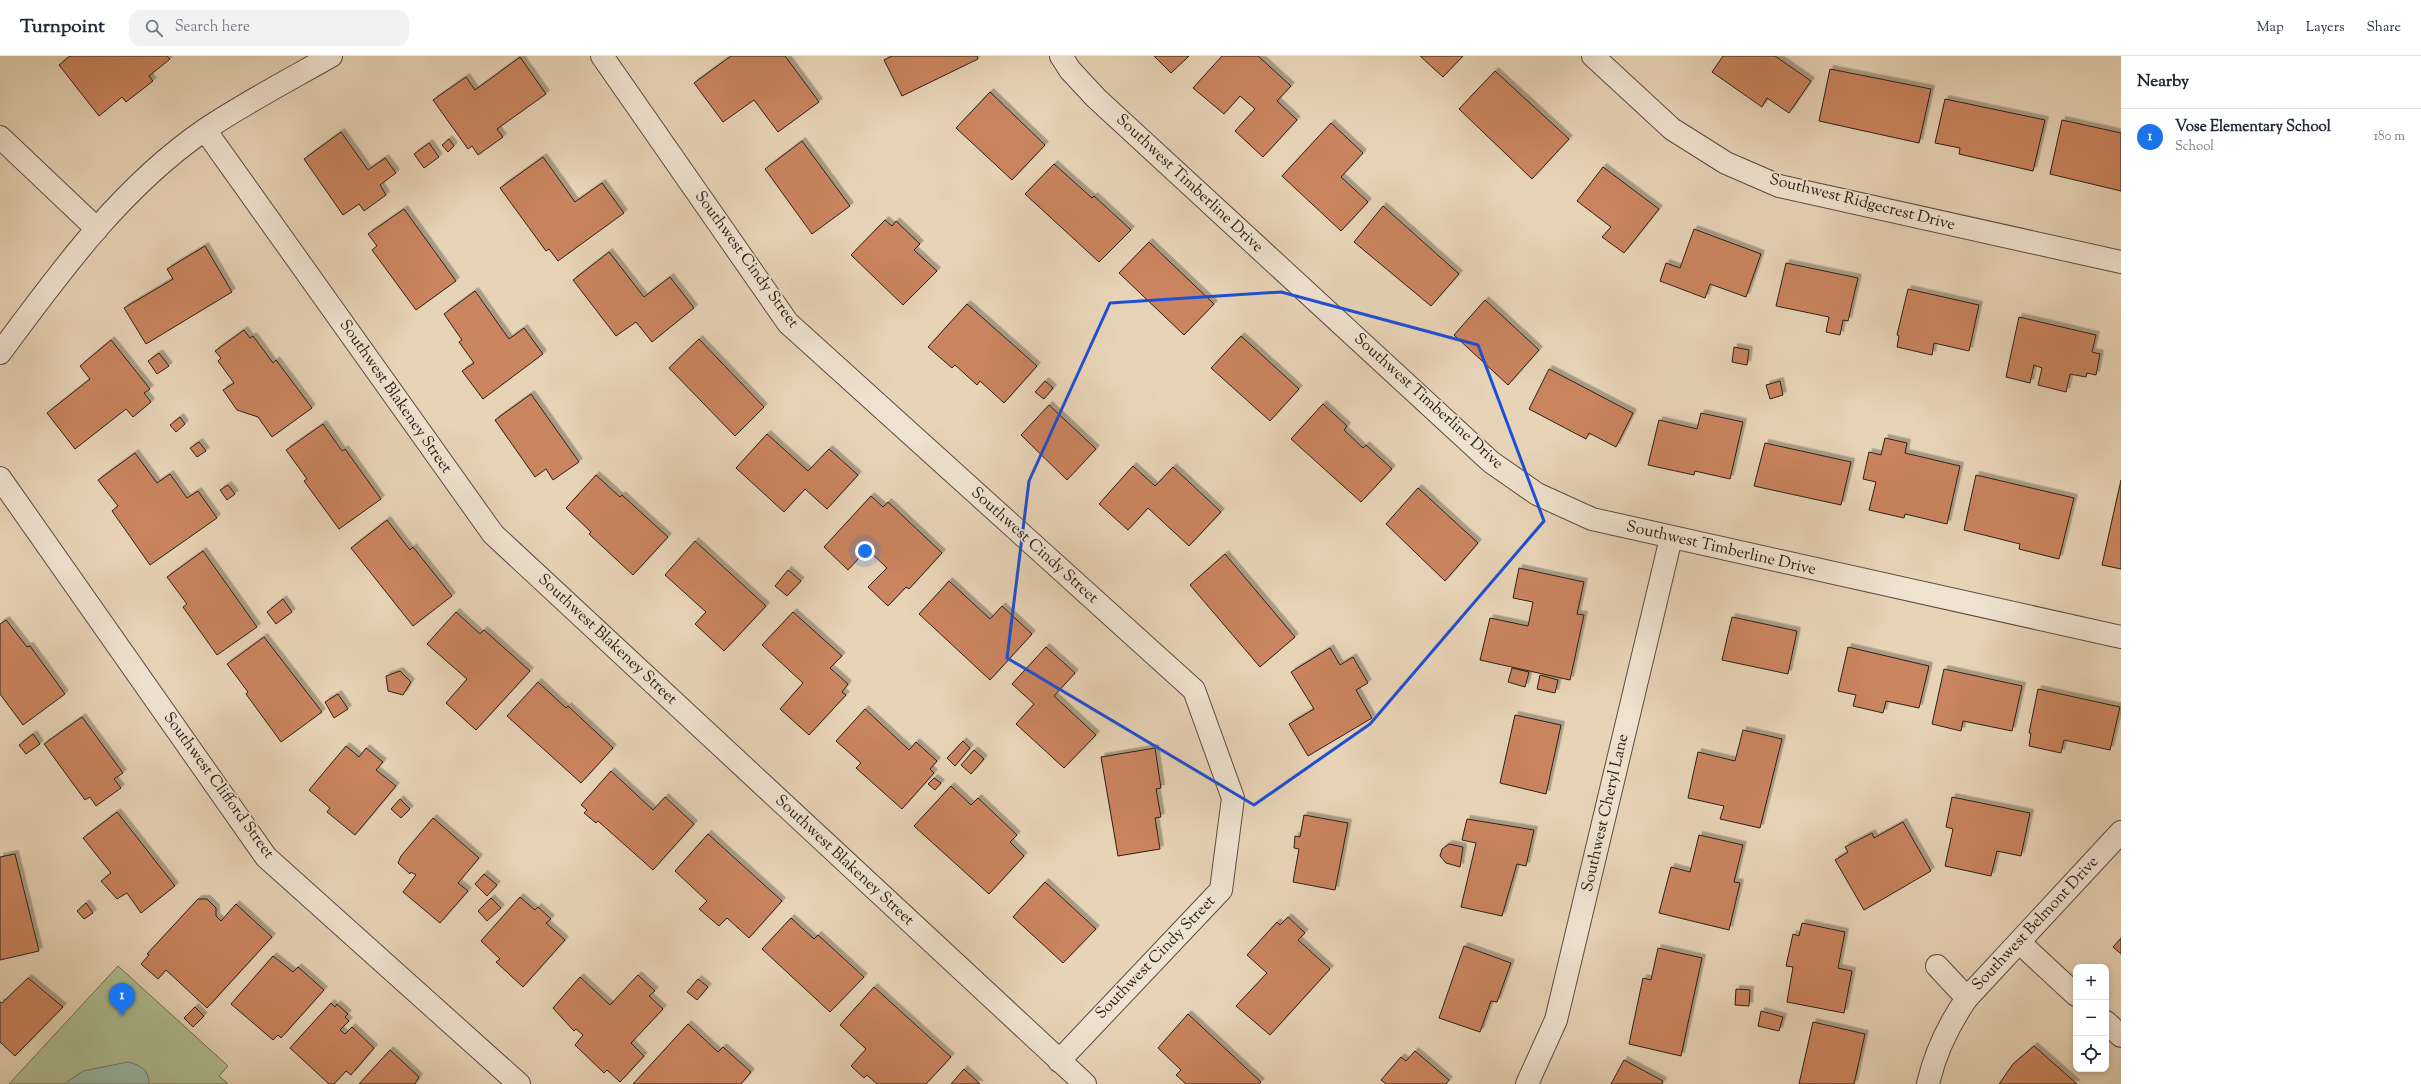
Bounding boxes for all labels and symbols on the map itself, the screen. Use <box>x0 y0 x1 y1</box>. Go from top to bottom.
street label: Southwest Timberline Drive <box>1110 109 1268 259</box>
street label: Southwest Ridgecrest Drive <box>1767 169 1957 237</box>
street label: Southwest Cindy Street <box>688 187 804 334</box>
street label: Southwest Blakeney Street <box>333 315 457 479</box>
street label: Southwest Timberline Drive <box>1348 328 1508 476</box>
street label: Southwest Cindy Street <box>965 482 1103 610</box>
street label: Southwest Timberline Drive <box>1624 516 1818 582</box>
your location <box>855 541 875 561</box>
street label: Southwest Blakeney Street <box>532 569 682 711</box>
street label: Southwest Clifford Street <box>157 708 279 864</box>
street label: Southwest Cheryl Lane <box>1577 732 1635 894</box>
street label: Southwest Blakeney Street <box>769 790 919 932</box>
street label: Southwest Belmont Drive <box>1967 852 2105 996</box>
street label: Southwest Cindy Street <box>1091 890 1222 1025</box>
pin: 1 <box>109 983 135 1016</box>

